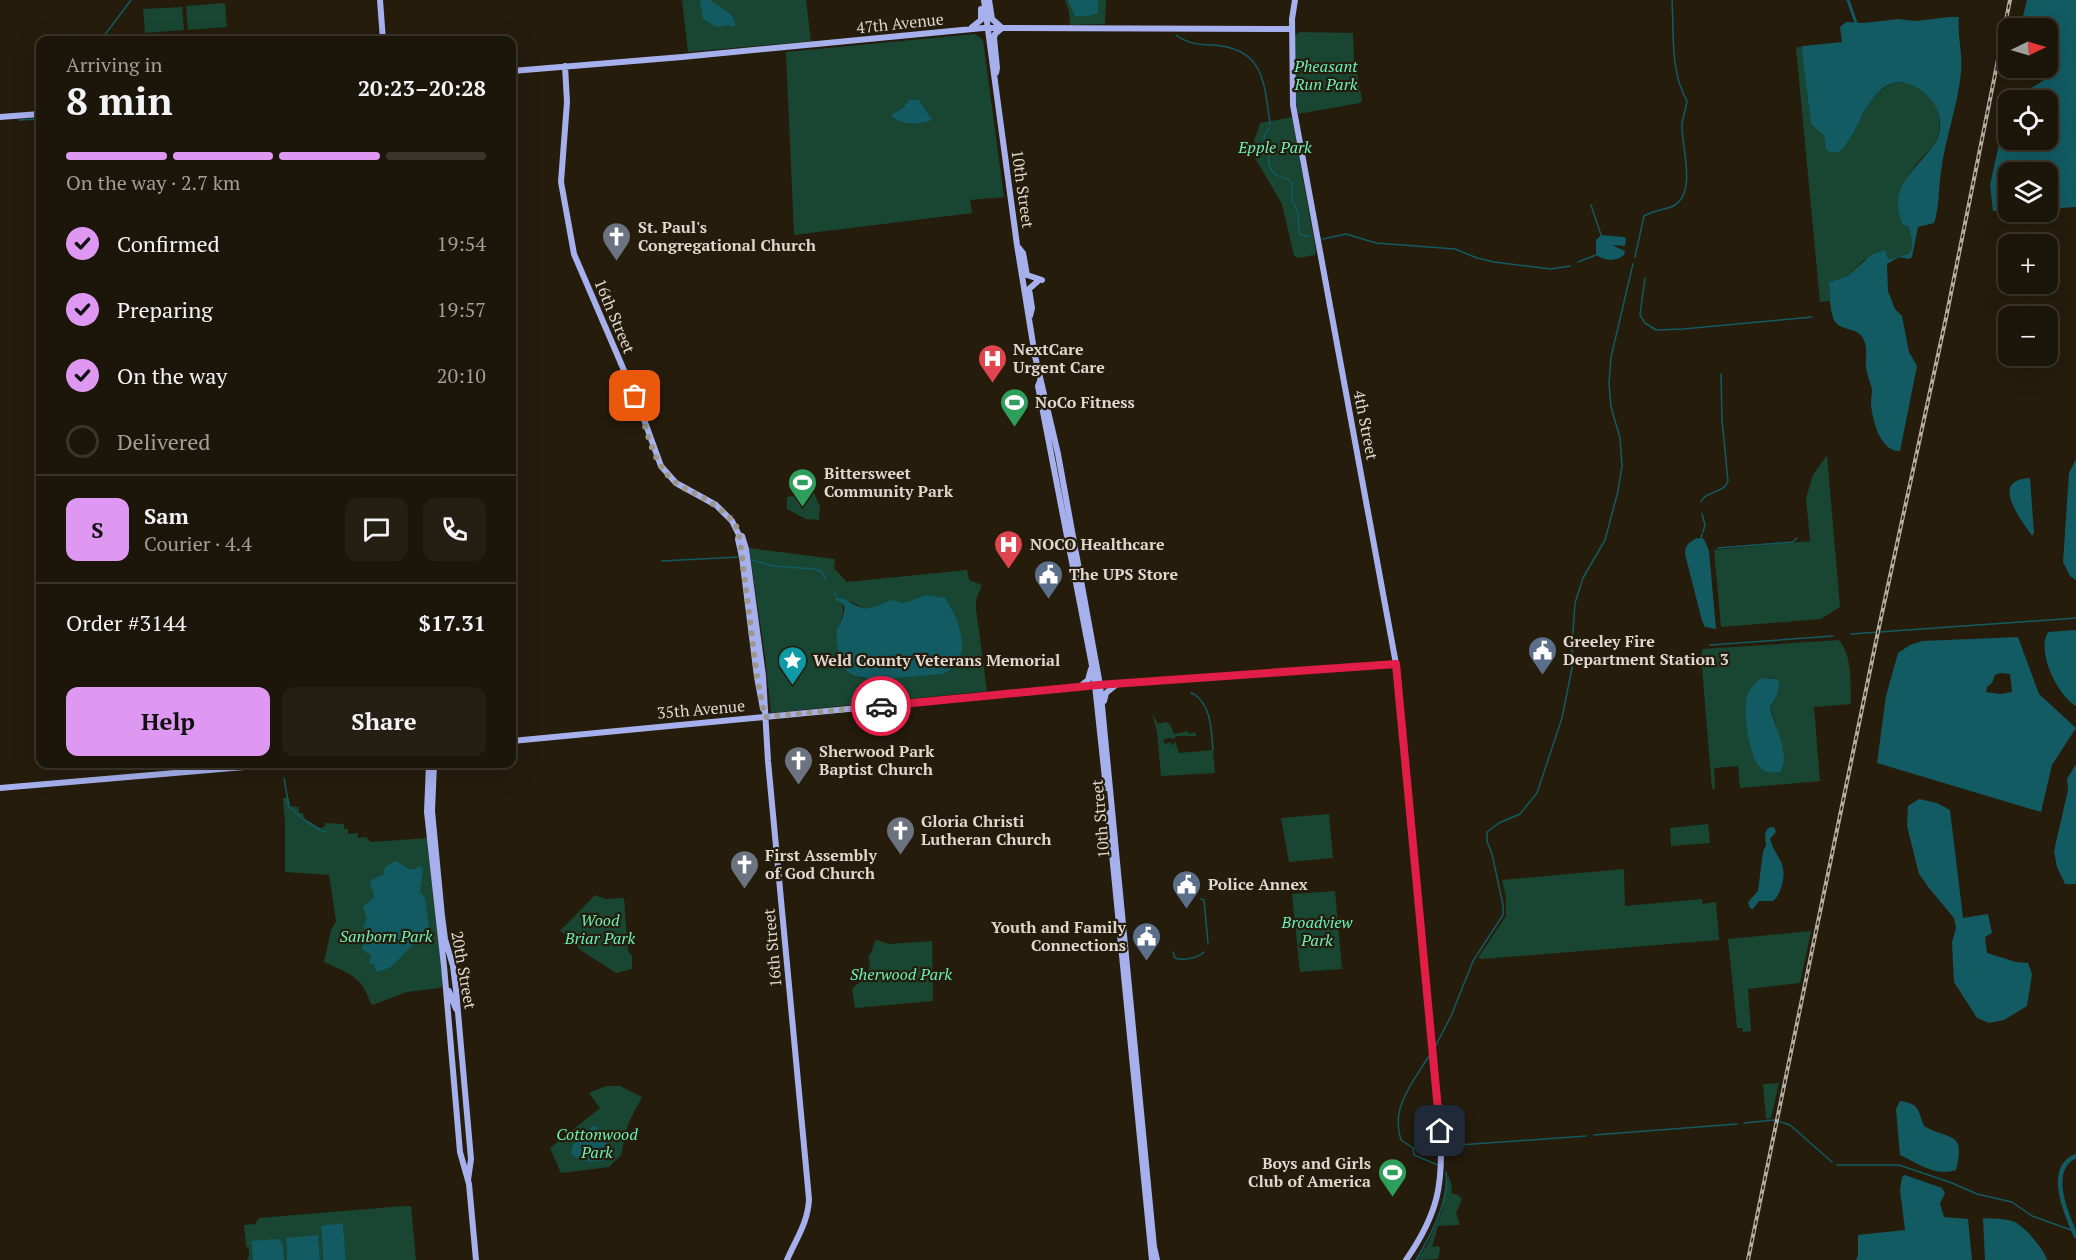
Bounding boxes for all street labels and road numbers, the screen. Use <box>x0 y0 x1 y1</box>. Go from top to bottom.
street label: 47th Avenue <box>855 7 945 39</box>
street label: 10th Street <box>1007 148 1039 230</box>
street label: 16th Street <box>589 275 641 357</box>
street label: 4th Street <box>1348 388 1384 462</box>
street label: 35th Avenue <box>656 694 746 724</box>
street label: 10th Street <box>1086 779 1114 859</box>
street label: 16th Street <box>758 908 786 988</box>
street label: 20th Street <box>446 929 482 1011</box>

